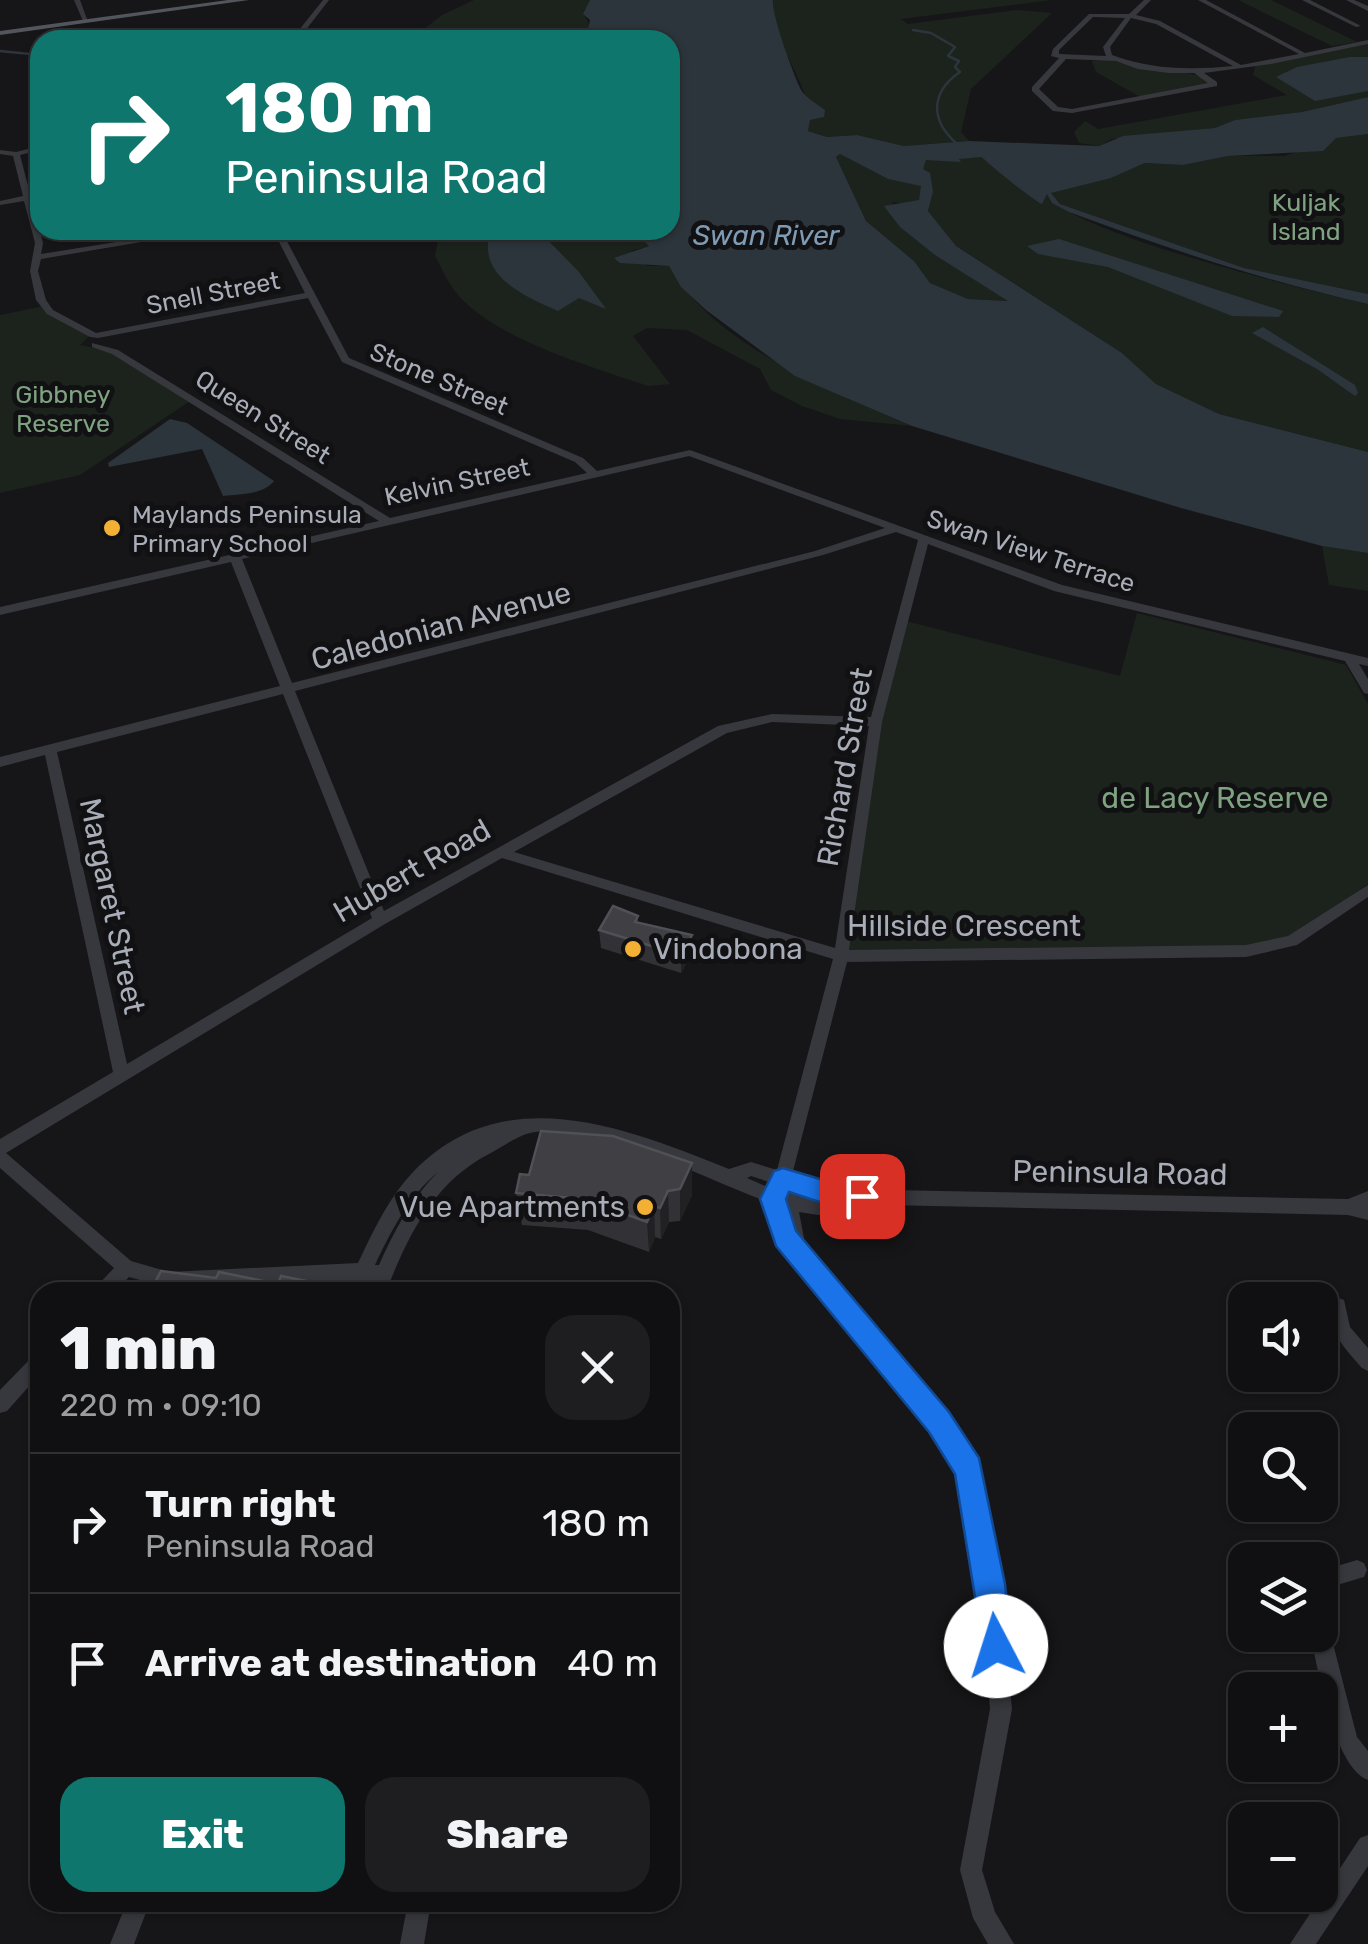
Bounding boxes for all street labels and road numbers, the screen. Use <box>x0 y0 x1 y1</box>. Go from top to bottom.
street label: Snell Street <box>144 266 282 320</box>
street label: Stone Street <box>366 337 513 421</box>
street label: Queen Street <box>190 364 336 470</box>
street label: Kelvin Street <box>382 452 533 512</box>
street label: Swan View Terrace <box>923 504 1139 598</box>
street label: Caledonian Avenue <box>307 574 575 678</box>
street label: Richard Street <box>810 664 880 869</box>
street label: Margaret Street <box>72 795 152 1017</box>
street label: Hubert Road <box>327 811 497 931</box>
street label: Hillside Crescent <box>847 908 1081 944</box>
street label: Peninsula Road <box>1012 1153 1228 1193</box>

